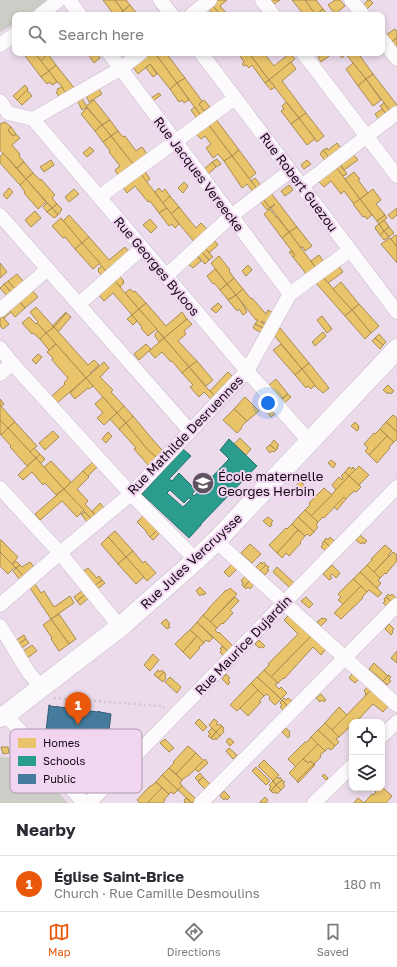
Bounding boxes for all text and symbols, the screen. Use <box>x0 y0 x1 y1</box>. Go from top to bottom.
search box <box>12 12 385 56</box>
icon: search <box>26 23 48 45</box>
text: Search here <box>58 25 144 43</box>
street label: Rue Jacques Vereecke <box>151 113 247 235</box>
street label: Rue Robert Guezou <box>257 129 341 235</box>
street label: Rue Georges Byloos <box>111 213 203 319</box>
street label: Rue Mathilde Desruennes <box>124 372 246 498</box>
your location <box>258 393 278 413</box>
place label: École maternelle Georges Herbin <box>218 468 323 499</box>
school or university icon: École maternelle Georges Herbin <box>190 470 216 496</box>
street label: Rue Jules Vercruysse <box>137 510 245 612</box>
street label: Rue Maurice Dujardin <box>191 592 295 698</box>
pin: 1 <box>65 692 91 725</box>
map controls <box>349 719 385 791</box>
button: locate <box>349 719 385 755</box>
legend <box>10 729 142 793</box>
text: Homes <box>43 736 80 749</box>
text: Schools <box>43 754 86 767</box>
button: layers <box>349 755 385 791</box>
text: Public <box>43 772 76 785</box>
text: Nearby <box>16 819 76 840</box>
text: Église Saint-Brice <box>54 867 184 885</box>
text: 1 <box>26 876 32 892</box>
text: 180 m <box>344 876 381 892</box>
text: Church · Rue Camille Desmoulins <box>54 885 260 901</box>
tab: Map <box>48 921 71 958</box>
tab: Directions <box>167 921 221 958</box>
tab: Saved <box>317 921 349 958</box>

